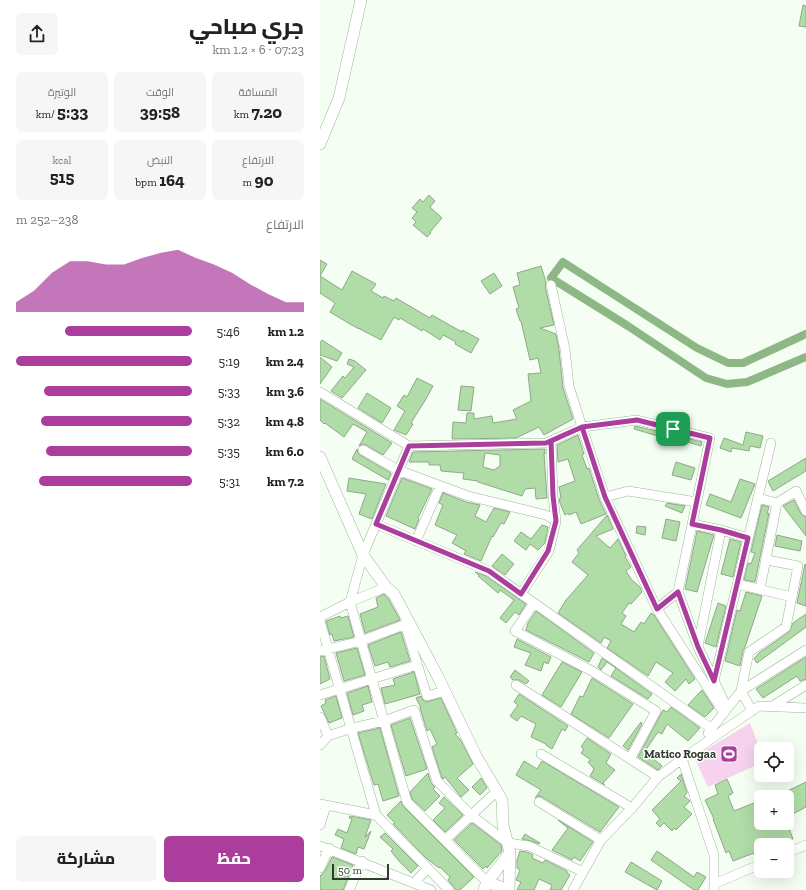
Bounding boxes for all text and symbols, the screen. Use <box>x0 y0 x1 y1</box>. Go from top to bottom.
button: share <box>16 13 58 55</box>
text: جري صباحي <box>189 13 304 40</box>
text: 07:23 · 6 × 1.2 km <box>212 42 304 57</box>
text: الوتيرة <box>48 86 76 99</box>
text: الوقت <box>146 86 174 99</box>
text: المسافة <box>238 86 278 99</box>
text: 5:33 <box>57 102 88 122</box>
text: 39:58 <box>140 102 180 122</box>
text: 7.20 <box>252 102 282 122</box>
text: /km <box>36 108 57 121</box>
text: km <box>234 108 252 121</box>
text: kcal <box>53 154 71 167</box>
text: النبض <box>147 154 173 167</box>
text: الارتفاع <box>242 154 274 167</box>
text: 515 <box>50 167 74 187</box>
text: 164 <box>159 170 185 190</box>
text: 90 <box>255 170 273 190</box>
text: bpm <box>135 176 159 189</box>
text: m <box>243 176 255 189</box>
text: 238–252 m <box>16 212 78 227</box>
text: الارتفاع <box>266 217 304 232</box>
text: 5:46 <box>217 324 240 339</box>
text: 1.2 km <box>268 324 304 339</box>
text: 5:19 <box>219 354 240 369</box>
text: 2.4 km <box>266 354 304 369</box>
text: 5:33 <box>218 384 240 399</box>
text: 3.6 km <box>266 384 304 399</box>
pin <box>656 412 690 446</box>
text: 5:32 <box>217 414 240 429</box>
text: 4.8 km <box>266 414 304 429</box>
icon: arrive <box>662 418 684 440</box>
text: 5:35 <box>217 444 240 459</box>
text: 6.0 km <box>266 444 304 459</box>
text: 5:31 <box>219 474 240 489</box>
text: 7.2 km <box>267 474 304 489</box>
map controls <box>754 742 794 878</box>
button: locate <box>754 742 794 782</box>
sports icon: Matico Rogaa <box>719 744 739 764</box>
place label: Matico Rogaa <box>644 747 716 761</box>
button: + <box>754 790 794 830</box>
button: مشاركة <box>16 836 156 882</box>
button: حفظ <box>164 836 304 882</box>
button: − <box>754 838 794 878</box>
scale bar <box>332 862 389 881</box>
text: 50 m <box>338 864 362 877</box>

